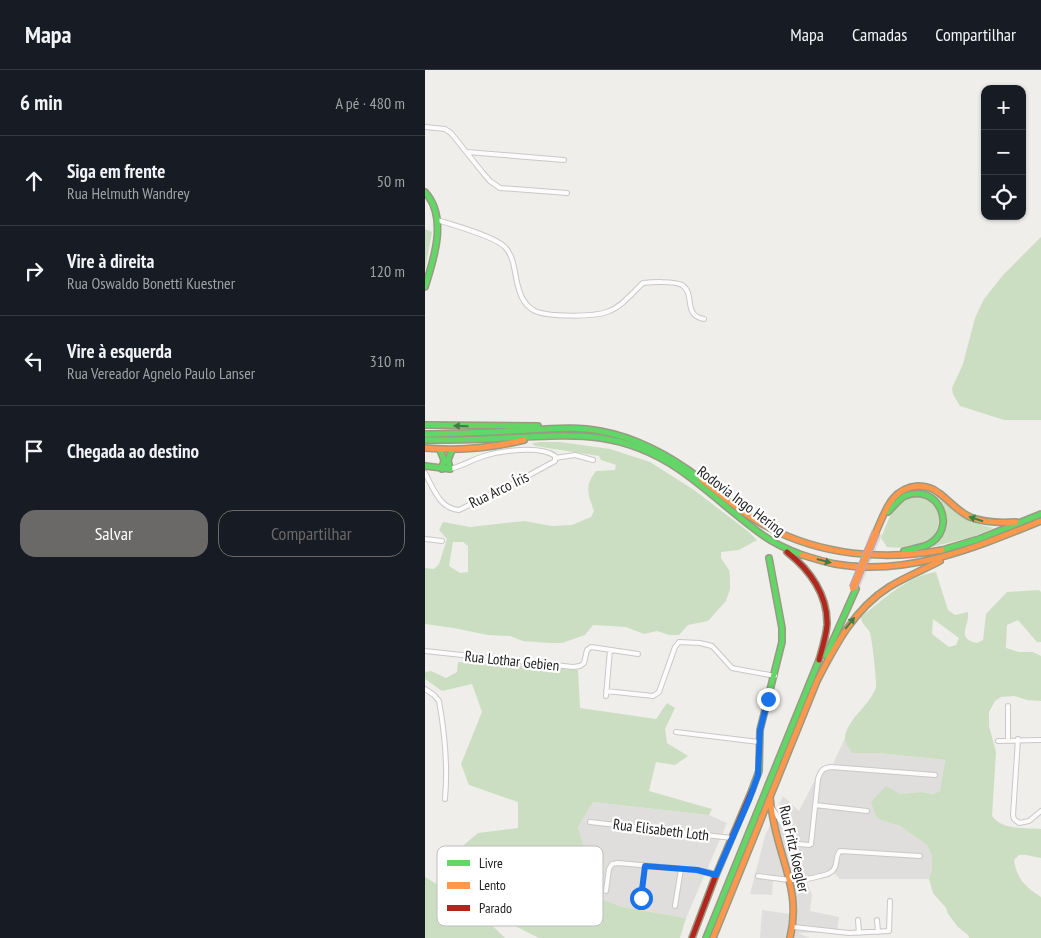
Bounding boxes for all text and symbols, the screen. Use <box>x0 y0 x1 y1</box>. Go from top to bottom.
text: Mapa <box>25 19 72 50</box>
text: Mapa <box>790 23 824 46</box>
text: Camadas <box>852 23 907 46</box>
text: Compartilhar <box>935 23 1016 46</box>
map controls <box>981 85 1026 220</box>
button: + <box>981 85 1026 130</box>
text: 6 min <box>20 89 62 116</box>
text: A pé · 480 m <box>335 93 405 113</box>
button: − <box>981 130 1026 175</box>
text: Siga em frente <box>67 159 165 183</box>
icon: ahead <box>20 167 48 195</box>
text: 50 m <box>377 171 405 191</box>
button: locate <box>981 175 1026 220</box>
text: Rua Helmuth Wandrey <box>67 183 190 203</box>
text: Vire à direita <box>67 249 154 273</box>
icon: right <box>20 257 48 285</box>
text: 120 m <box>370 261 405 281</box>
text: Rua Oswaldo Bonetti Kuestner <box>67 273 235 293</box>
text: Vire à esquerda <box>67 339 172 363</box>
icon: left <box>20 347 48 375</box>
text: 310 m <box>370 351 405 371</box>
text: Rua Vereador Agnelo Paulo Lanser <box>67 363 255 383</box>
one-way arrow <box>452 421 468 429</box>
icon: arrive <box>20 437 48 465</box>
text: Chegada ao destino <box>67 439 199 463</box>
street label: Rodovia Ingo Hering <box>694 461 789 540</box>
street label: Rua Arco Íris <box>466 467 532 512</box>
button: Salvar <box>20 510 208 557</box>
button: Compartilhar <box>218 510 405 557</box>
one-way arrow <box>969 514 984 522</box>
one-way arrow <box>816 557 831 565</box>
one-way arrow <box>845 617 856 630</box>
street label: Rua Lothar Gebien <box>464 646 560 675</box>
route end <box>757 688 780 711</box>
street label: Rua Fritz Koegler <box>775 804 814 895</box>
street label: Rua Elisabeth Loth <box>612 814 710 845</box>
legend <box>437 846 603 926</box>
text: Livre <box>479 854 503 872</box>
text: Lento <box>479 876 506 894</box>
route start <box>630 887 653 910</box>
text: Parado <box>479 899 512 917</box>

